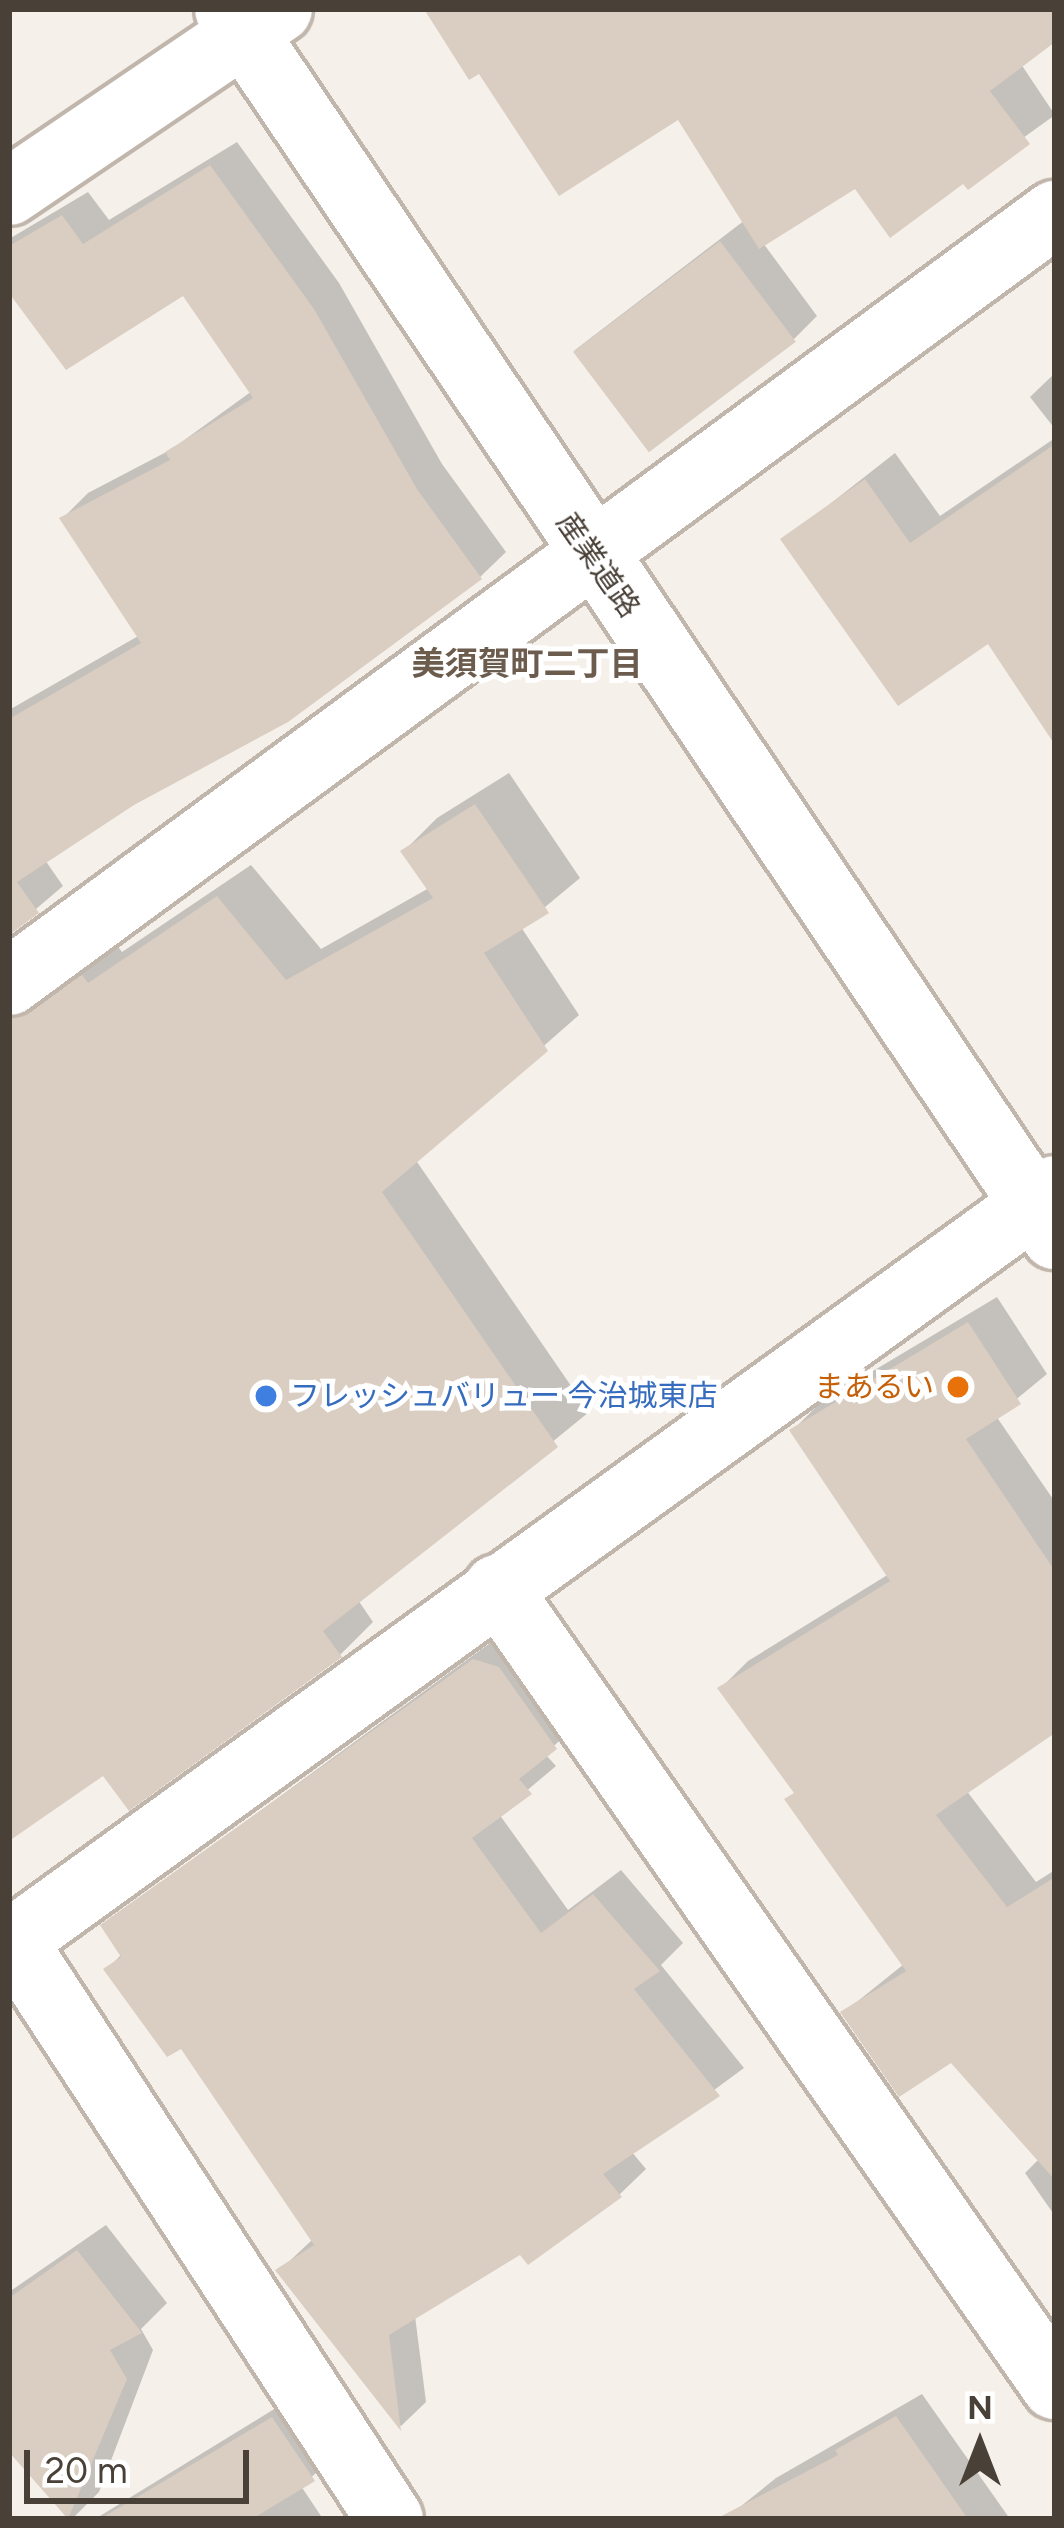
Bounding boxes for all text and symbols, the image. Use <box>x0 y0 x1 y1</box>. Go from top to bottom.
street label: 産業道路 <box>549 506 647 624</box>
district label: 美須賀町二丁目 <box>412 644 642 684</box>
place label: まあるい <box>814 1369 934 1405</box>
marker: まあるい <box>945 1374 971 1400</box>
place label: フレッシュバリュー 今治城東店 <box>290 1378 717 1414</box>
marker: フレッシュバリュー 今治城東店 <box>253 1383 279 1409</box>
north arrow <box>920 2384 1040 2504</box>
text: N <box>967 2388 993 2427</box>
scale bar <box>30 2426 255 2500</box>
text: 20 m <box>45 2449 128 2492</box>

